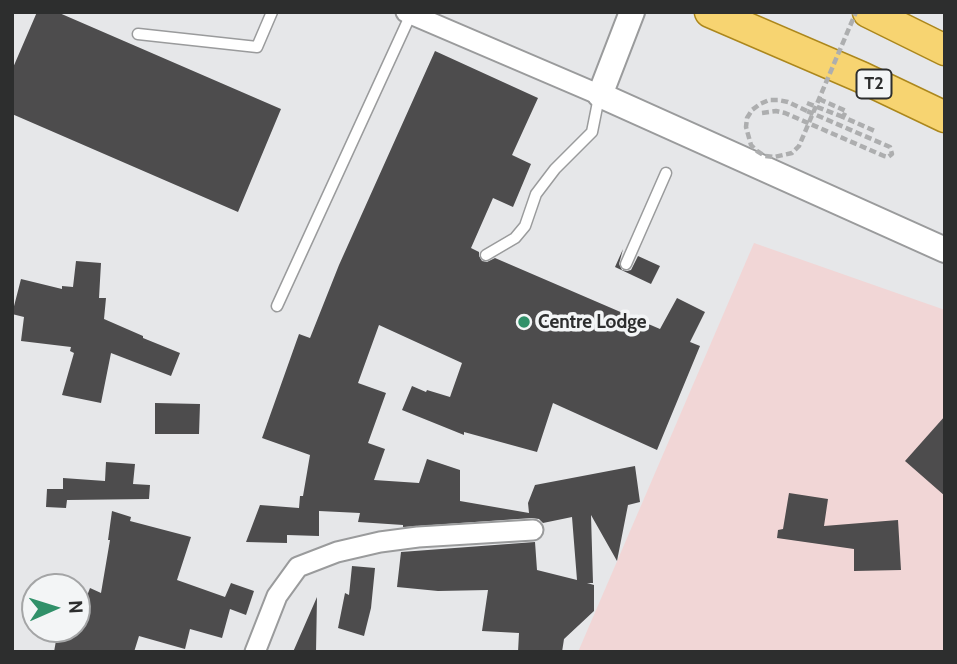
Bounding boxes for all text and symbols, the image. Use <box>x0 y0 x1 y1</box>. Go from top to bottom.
road number: T2 <box>856 70 892 98</box>
place label: Centre Lodge <box>538 311 647 333</box>
marker: Centre Lodge <box>516 314 532 330</box>
north arrow <box>21 573 91 643</box>
text: N <box>64 600 87 614</box>

